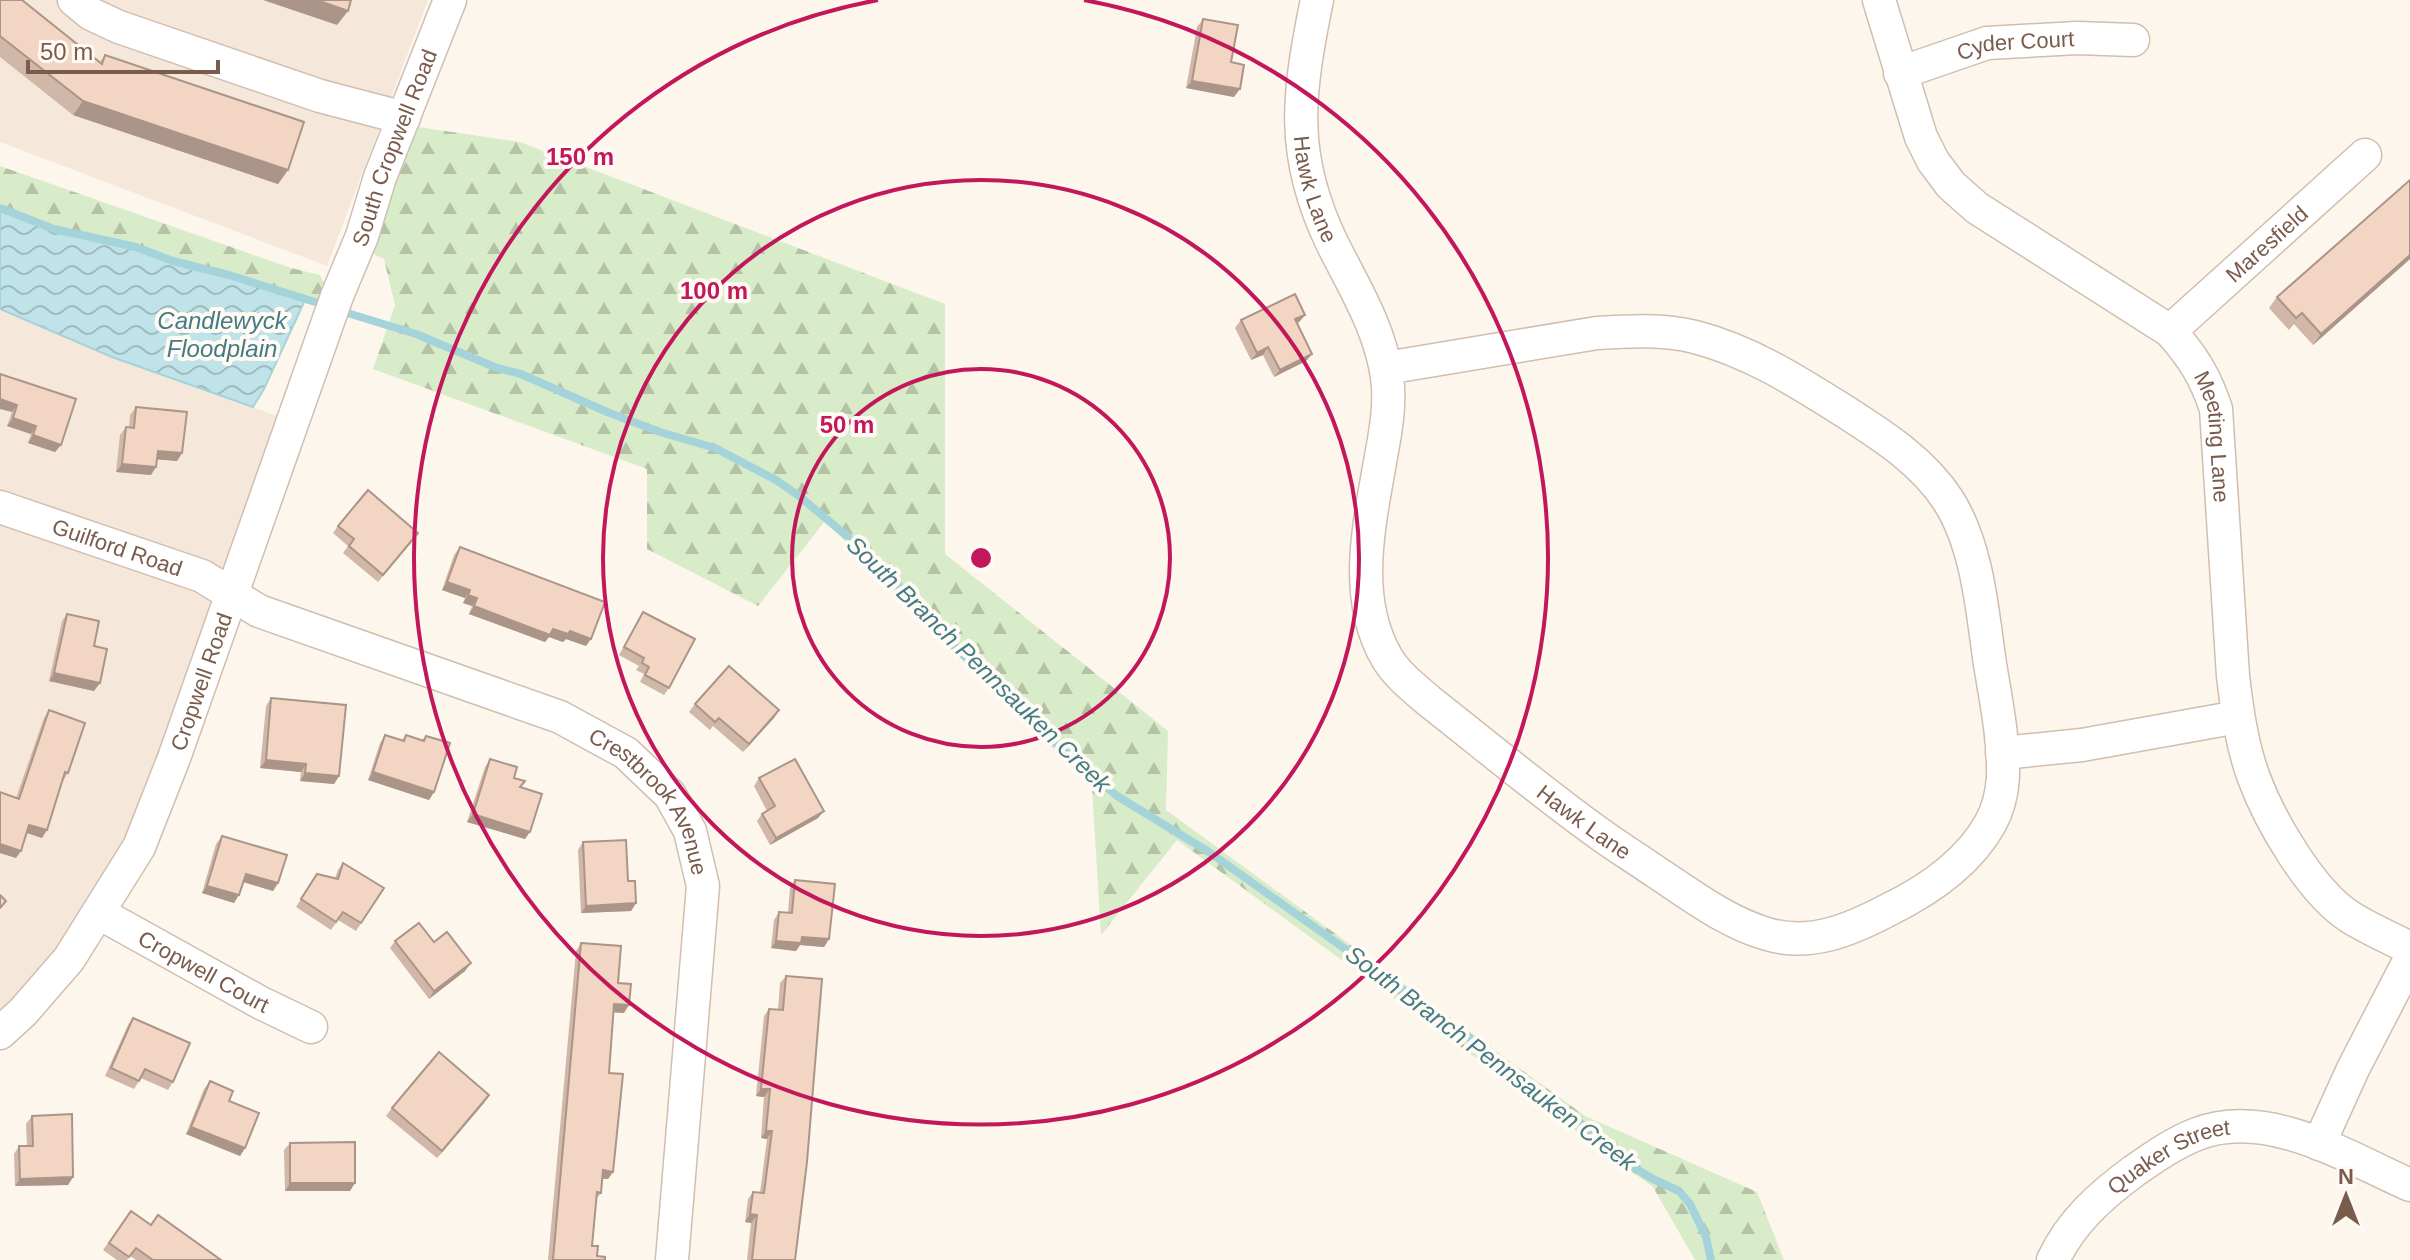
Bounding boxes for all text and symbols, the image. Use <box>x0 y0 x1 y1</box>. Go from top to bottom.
scale bar <box>28 24 218 74</box>
street label: Cyder Court <box>1953 26 2075 65</box>
text: 50 m <box>40 38 93 65</box>
street label: South Cropwell Road <box>347 46 442 250</box>
street label: Hawk Lane <box>1289 134 1342 246</box>
text: 150 m <box>546 143 614 170</box>
street label: Maresfield <box>2220 201 2313 287</box>
text: 100 m <box>680 277 748 304</box>
water label: Candlewyck Floodplain <box>157 307 289 362</box>
street label: Meeting Lane <box>2189 367 2234 503</box>
text: 50 m <box>820 411 874 438</box>
street label: Guilford Road <box>49 513 186 581</box>
water label: South Branch Pennsauken Creek <box>841 531 1118 799</box>
centre of rings <box>967 544 995 572</box>
street label: Cropwell Road <box>165 609 237 754</box>
street label: Crestbrook Avenue <box>585 723 712 877</box>
street label: Hawk Lane <box>1532 779 1636 864</box>
street label: Cropwell Court <box>134 925 273 1018</box>
water label: South Branch Pennsauken Creek <box>1341 940 1643 1177</box>
street label: Quaker Street <box>2102 1114 2231 1199</box>
north arrow <box>2306 1156 2386 1236</box>
text: N <box>2338 1164 2354 1189</box>

